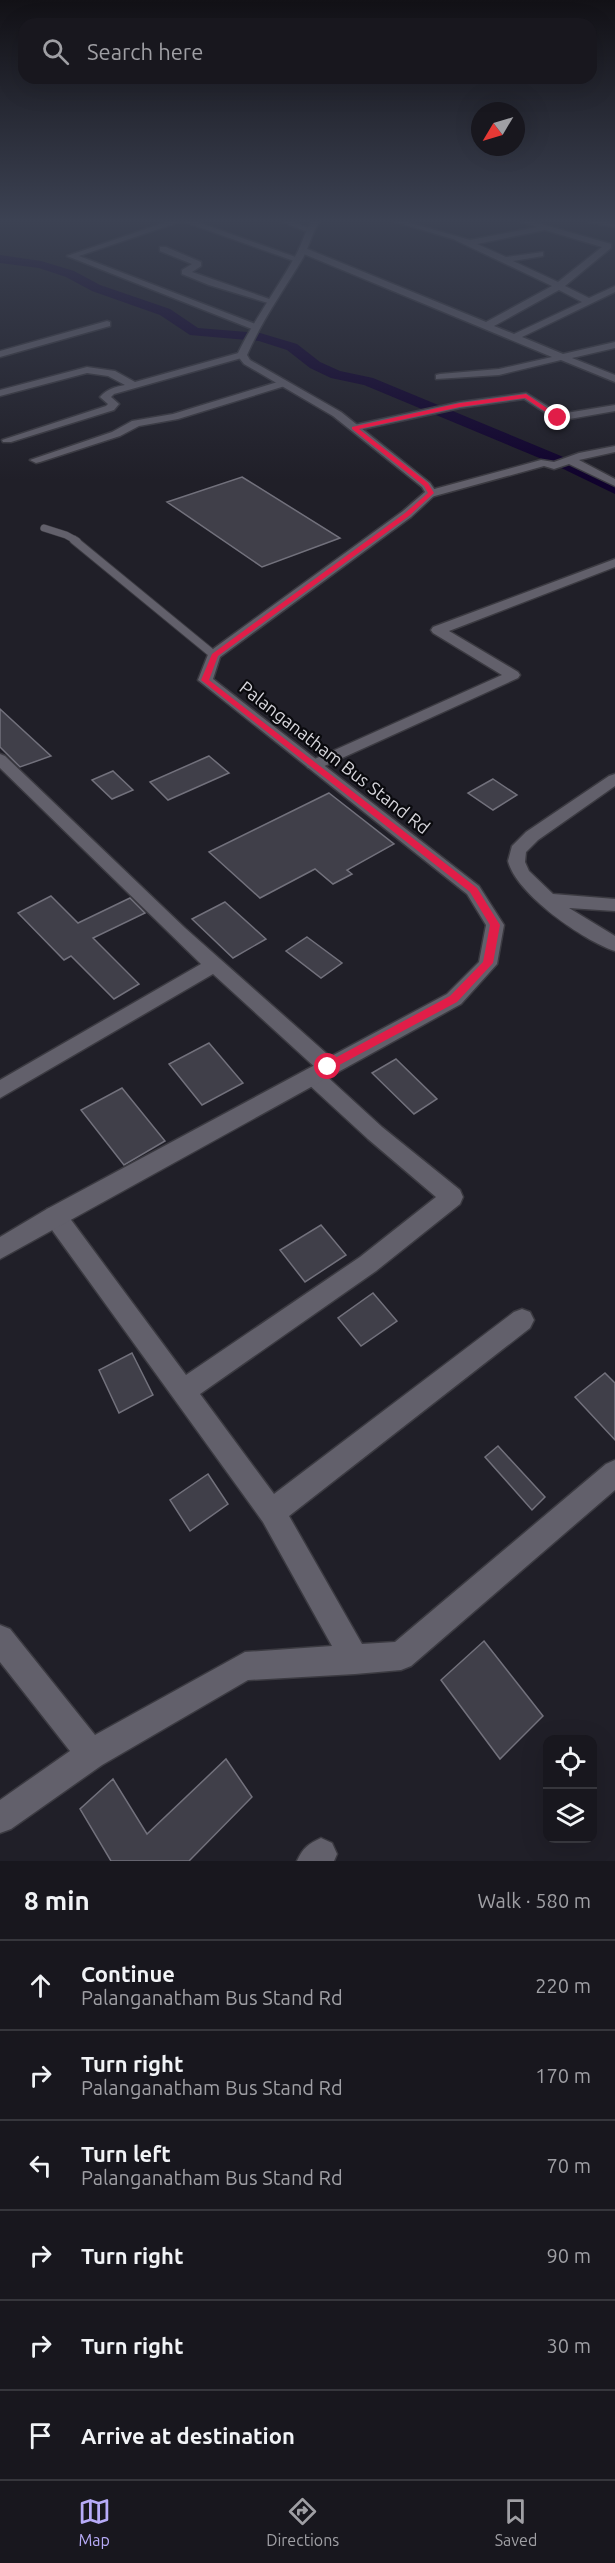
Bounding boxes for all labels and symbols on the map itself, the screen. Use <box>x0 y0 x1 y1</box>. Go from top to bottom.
north arrow <box>471 102 525 156</box>
route end <box>544 404 570 430</box>
street label: Palanganatham Bus Stand Rd <box>236 677 434 837</box>
route start <box>314 1053 340 1079</box>

